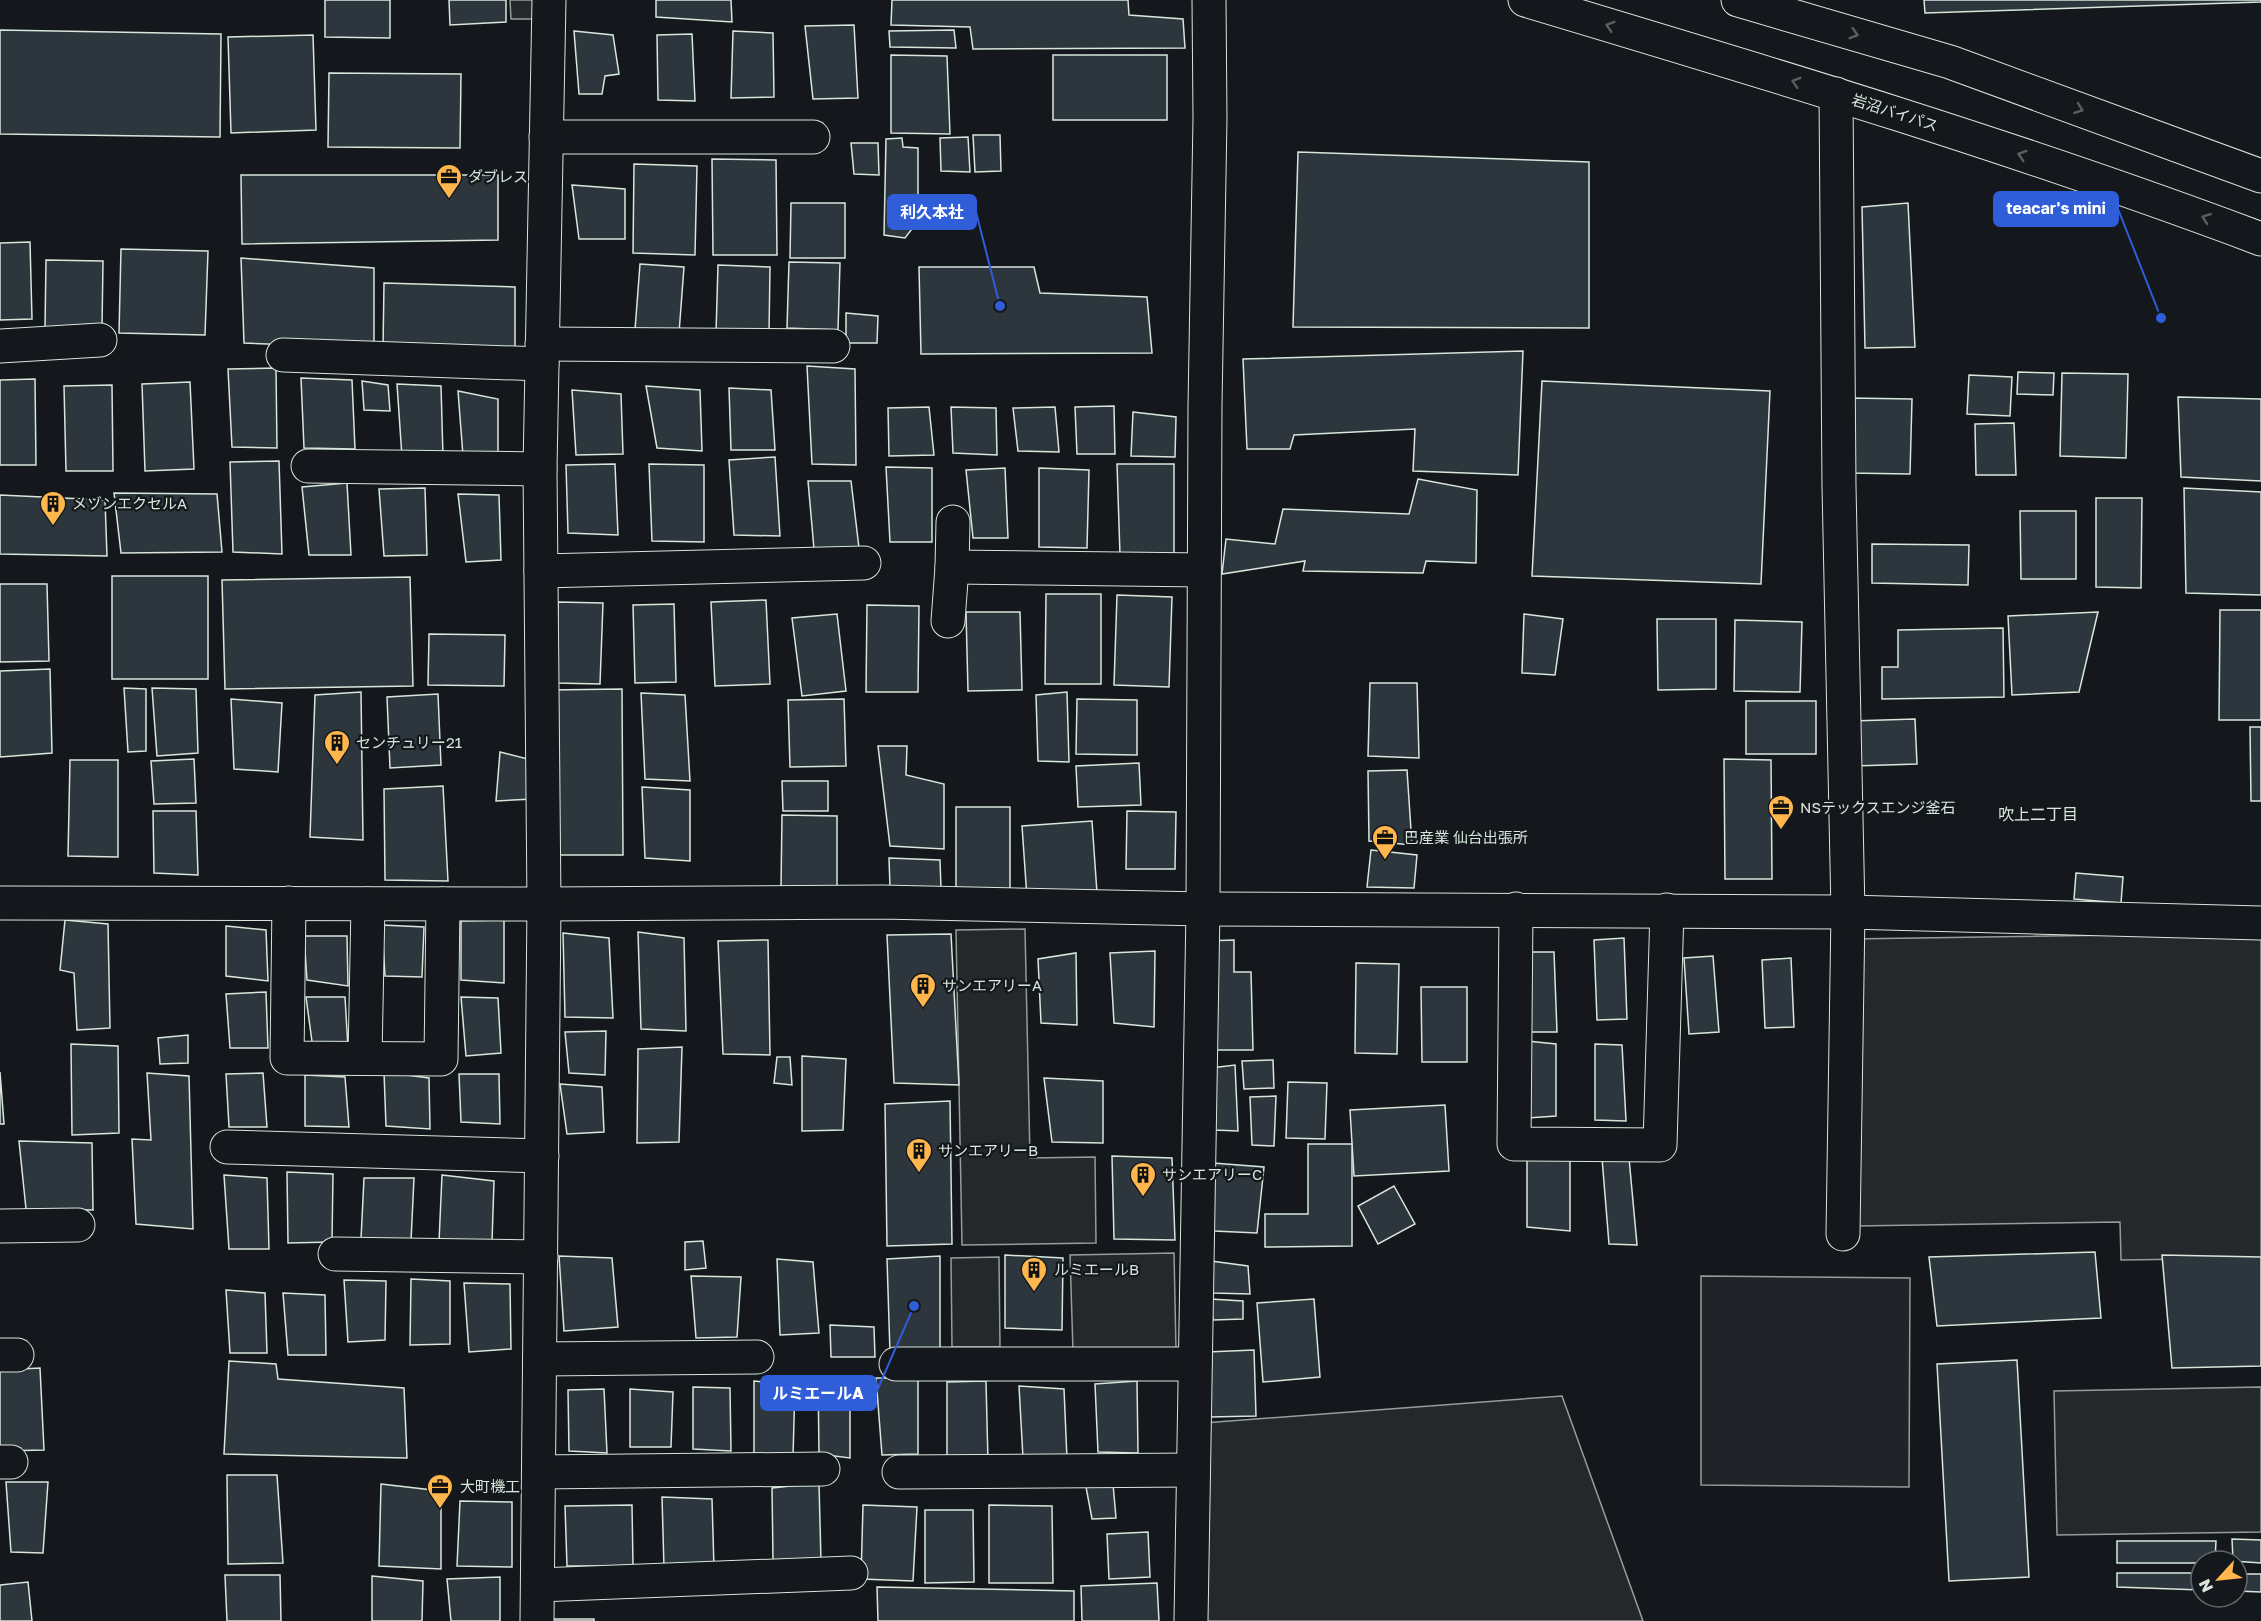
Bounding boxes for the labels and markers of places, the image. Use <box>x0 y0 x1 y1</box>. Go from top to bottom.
office icon: ダブレス <box>434 162 464 200</box>
place label: ダブレス <box>468 167 528 185</box>
callout: teacar's mini <box>1994 192 2118 226</box>
callout: 利久本社 <box>888 195 976 229</box>
building icon: メゾンエクセルA <box>38 489 68 527</box>
place label: メゾンエクセルA <box>72 494 187 512</box>
building icon: センチュリー21 <box>322 728 352 766</box>
place label: センチュリー21 <box>356 733 462 751</box>
office icon: NSテックスエンジ釜石 <box>1766 793 1796 831</box>
place label: NSテックスエンジ釜石 <box>1800 798 1956 816</box>
office icon: 巴産業 仙台出張所 <box>1370 823 1400 861</box>
place label: 巴産業 仙台出張所 <box>1404 828 1528 846</box>
building icon: サンエアリーA <box>908 971 938 1009</box>
place label: サンエアリーA <box>942 976 1042 994</box>
building icon: サンエアリーB <box>904 1136 934 1174</box>
place label: サンエアリーB <box>938 1141 1038 1159</box>
building icon: サンエアリーC <box>1128 1160 1158 1198</box>
place label: サンエアリーC <box>1162 1165 1262 1183</box>
building icon: ルミエールB <box>1019 1255 1049 1293</box>
place label: ルミエールB <box>1054 1260 1139 1278</box>
callout: ルミエールA <box>761 1376 876 1410</box>
office icon: 大町機工 <box>425 1472 455 1510</box>
place label: 大町機工 <box>460 1477 520 1495</box>

